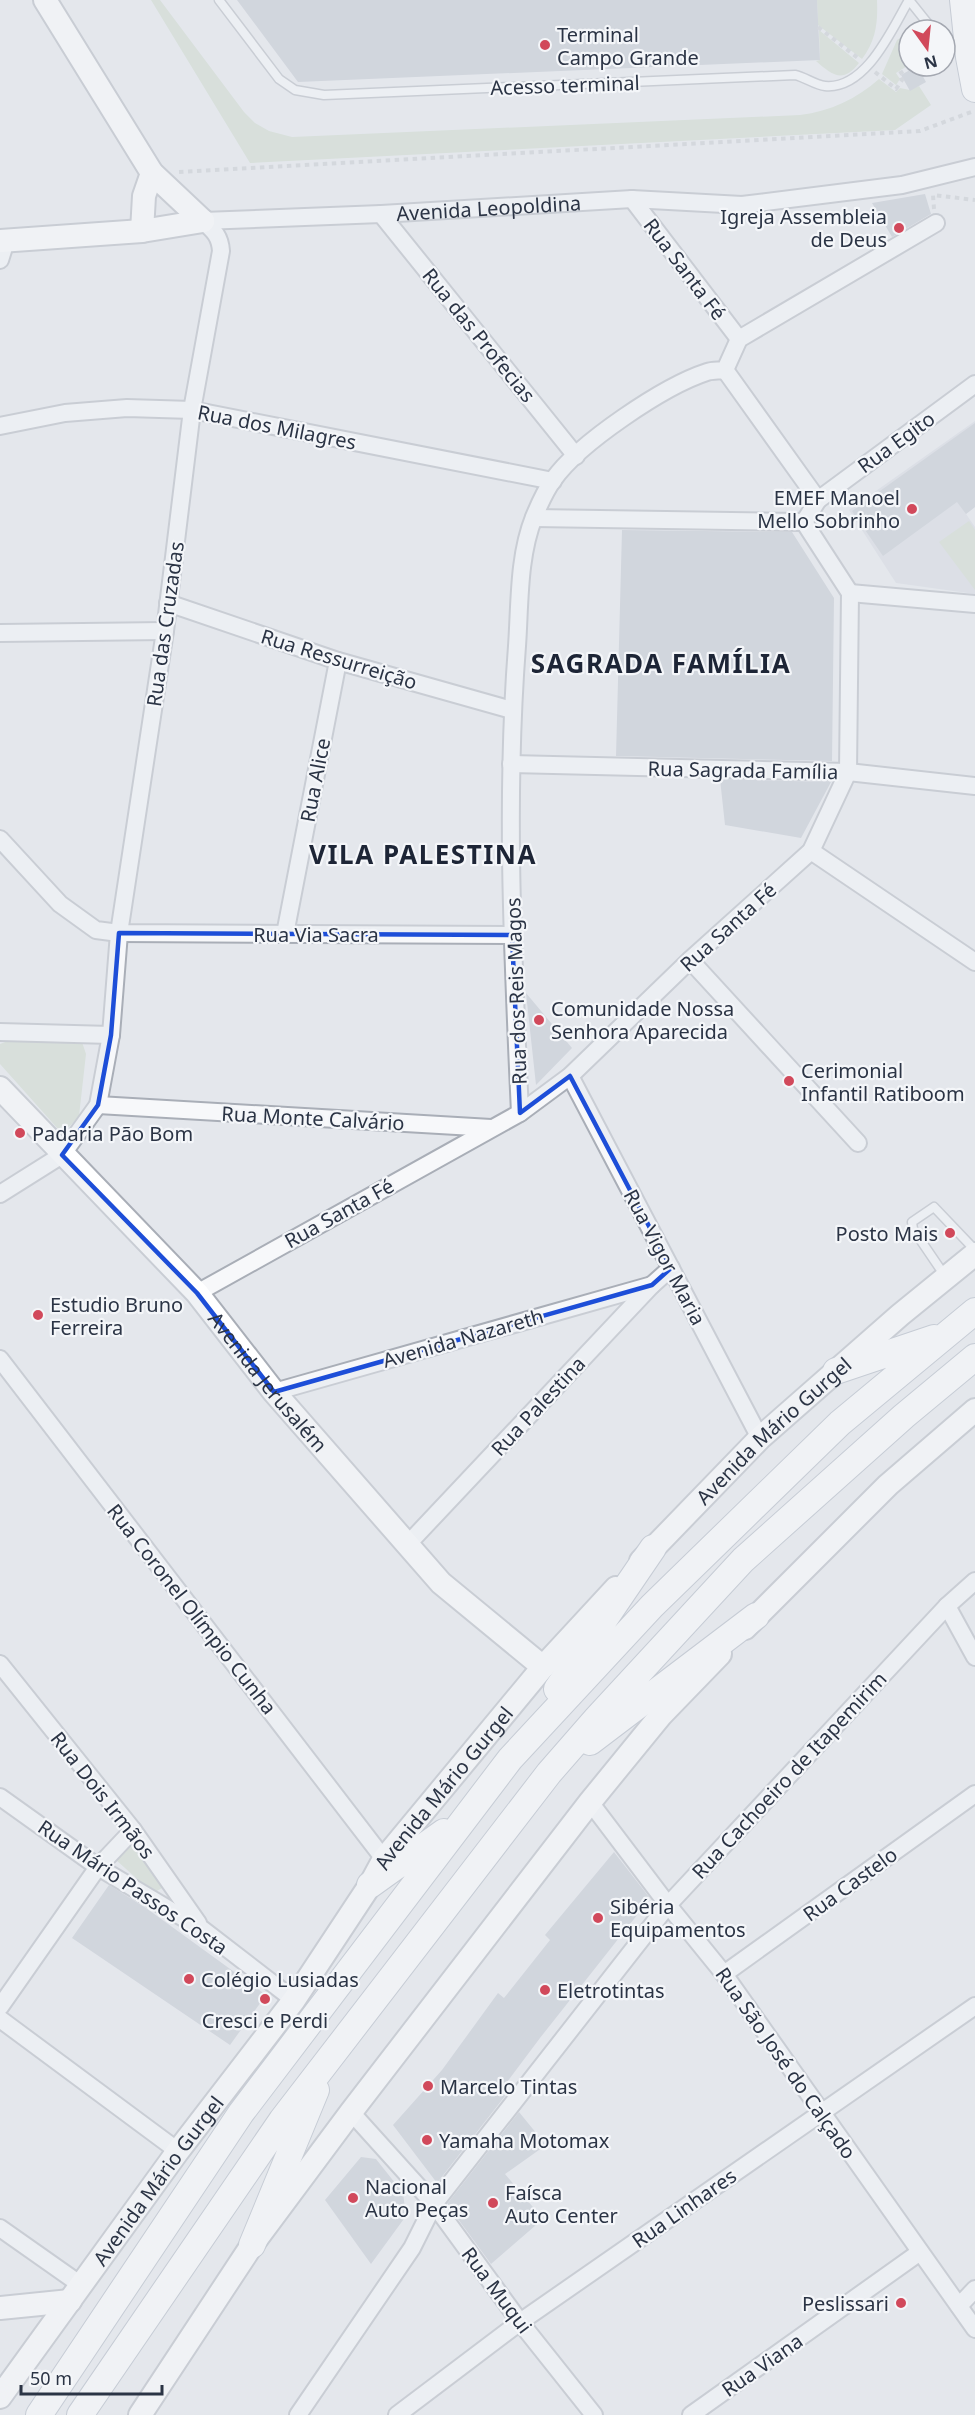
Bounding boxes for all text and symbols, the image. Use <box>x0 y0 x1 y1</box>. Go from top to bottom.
north arrow <box>897 18 957 78</box>
place label: Terminal Campo Grande <box>557 21 699 71</box>
marker: Terminal Campo Grande <box>538 38 552 52</box>
text: N <box>922 50 940 75</box>
street label: Acesso terminal <box>490 69 640 101</box>
street label: Avenida Leopoldina <box>395 189 582 227</box>
place label: Igreja Assembleia de Deus <box>720 203 887 253</box>
street label: Rua Santa Fé <box>638 213 732 325</box>
marker: Igreja Assembleia de Deus <box>892 221 906 235</box>
street label: Rua das Profecias <box>416 262 542 408</box>
street label: Rua dos Milagres <box>195 398 359 456</box>
street label: Rua Egito <box>852 405 940 479</box>
place label: EMEF Manoel Mello Sobrinho <box>757 484 900 534</box>
marker: EMEF Manoel Mello Sobrinho <box>905 502 919 516</box>
street label: Rua das Cruzadas <box>140 540 190 708</box>
street label: Rua Ressurreição <box>258 622 420 696</box>
district label: SAGRADA FAMÍLIA <box>531 645 791 681</box>
street label: Rua Alice <box>294 736 336 824</box>
street label: Rua Sagrada Família <box>648 755 838 785</box>
district label: VILA PALESTINA <box>309 836 537 872</box>
street label: Rua Santa Fé <box>674 876 782 978</box>
street label: Rua dos Reis Magos <box>499 897 533 1085</box>
street label: Rua Via Sacra <box>253 921 379 948</box>
place label: Comunidade Nossa Senhora Aparecida <box>551 995 734 1045</box>
marker: Comunidade Nossa Senhora Aparecida <box>532 1013 546 1027</box>
place label: Cerimonial Infantil Ratiboom <box>801 1057 965 1107</box>
marker: Cerimonial Infantil Ratiboom <box>782 1074 796 1088</box>
street label: Rua Monte Calvário <box>221 1100 405 1136</box>
place label: Padaria Pão Bom <box>32 1120 193 1147</box>
marker: Padaria Pão Bom <box>13 1126 27 1140</box>
street label: Rua Santa Fé <box>279 1172 399 1254</box>
street label: Rua Vigor Maria <box>618 1184 712 1330</box>
place label: Posto Mais <box>836 1220 938 1247</box>
marker: Posto Mais <box>943 1226 957 1240</box>
place label: Estudio Bruno Ferreira <box>50 1291 183 1341</box>
street label: Avenida Nazareth <box>379 1302 547 1374</box>
street label: Avenida Jerusalém <box>203 1306 334 1458</box>
marker: Estudio Bruno Ferreira <box>31 1308 45 1322</box>
street label: Rua Palestina <box>485 1351 591 1461</box>
street label: Avenida Mário Gurgel <box>690 1351 857 1510</box>
street label: Rua Coronel Olímpio Cunha <box>101 1498 283 1720</box>
street label: Rua Cachoeiro de Itapemirim <box>686 1665 892 1885</box>
street label: Avenida Mário Gurgel <box>368 1700 519 1874</box>
street label: Rua Dois Irmãos <box>45 1726 161 1864</box>
street label: Rua Mário Passos Costa <box>33 1813 233 1961</box>
street label: Rua Castelo <box>797 1841 903 1927</box>
place label: Sibéria Equipamentos <box>610 1893 746 1943</box>
marker: Sibéria Equipamentos <box>591 1911 605 1925</box>
street label: Rua São José do Calçado <box>709 1962 863 2164</box>
place label: Colégio Lusiadas <box>201 1966 359 1993</box>
marker: Colégio Lusiadas <box>182 1972 196 1986</box>
place label: Eletrotintas <box>557 1977 665 2004</box>
marker: Eletrotintas <box>538 1983 552 1997</box>
marker: Cresci e Perdi <box>258 1992 272 2006</box>
place label: Cresci e Perdi <box>202 2007 328 2034</box>
place label: Marcelo Tintas <box>440 2073 577 2100</box>
marker: Marcelo Tintas <box>421 2079 435 2093</box>
street label: Avenida Mário Gurgel <box>86 2090 229 2271</box>
place label: Yamaha Motomax <box>439 2127 610 2154</box>
marker: Yamaha Motomax <box>420 2133 434 2147</box>
street label: Rua Linhares <box>626 2162 742 2254</box>
place label: Nacional Auto Peças <box>365 2173 468 2223</box>
place label: Faísca Auto Center <box>505 2179 618 2229</box>
marker: Nacional Auto Peças <box>346 2191 360 2205</box>
marker: Faísca Auto Center <box>486 2196 500 2210</box>
street label: Rua Muqui <box>456 2241 538 2339</box>
place label: Peslissari <box>802 2290 889 2317</box>
marker: Peslissari <box>894 2296 908 2310</box>
street label: Rua Viana <box>716 2327 808 2403</box>
scale bar <box>21 2358 162 2396</box>
text: 50 m <box>30 2366 72 2390</box>

